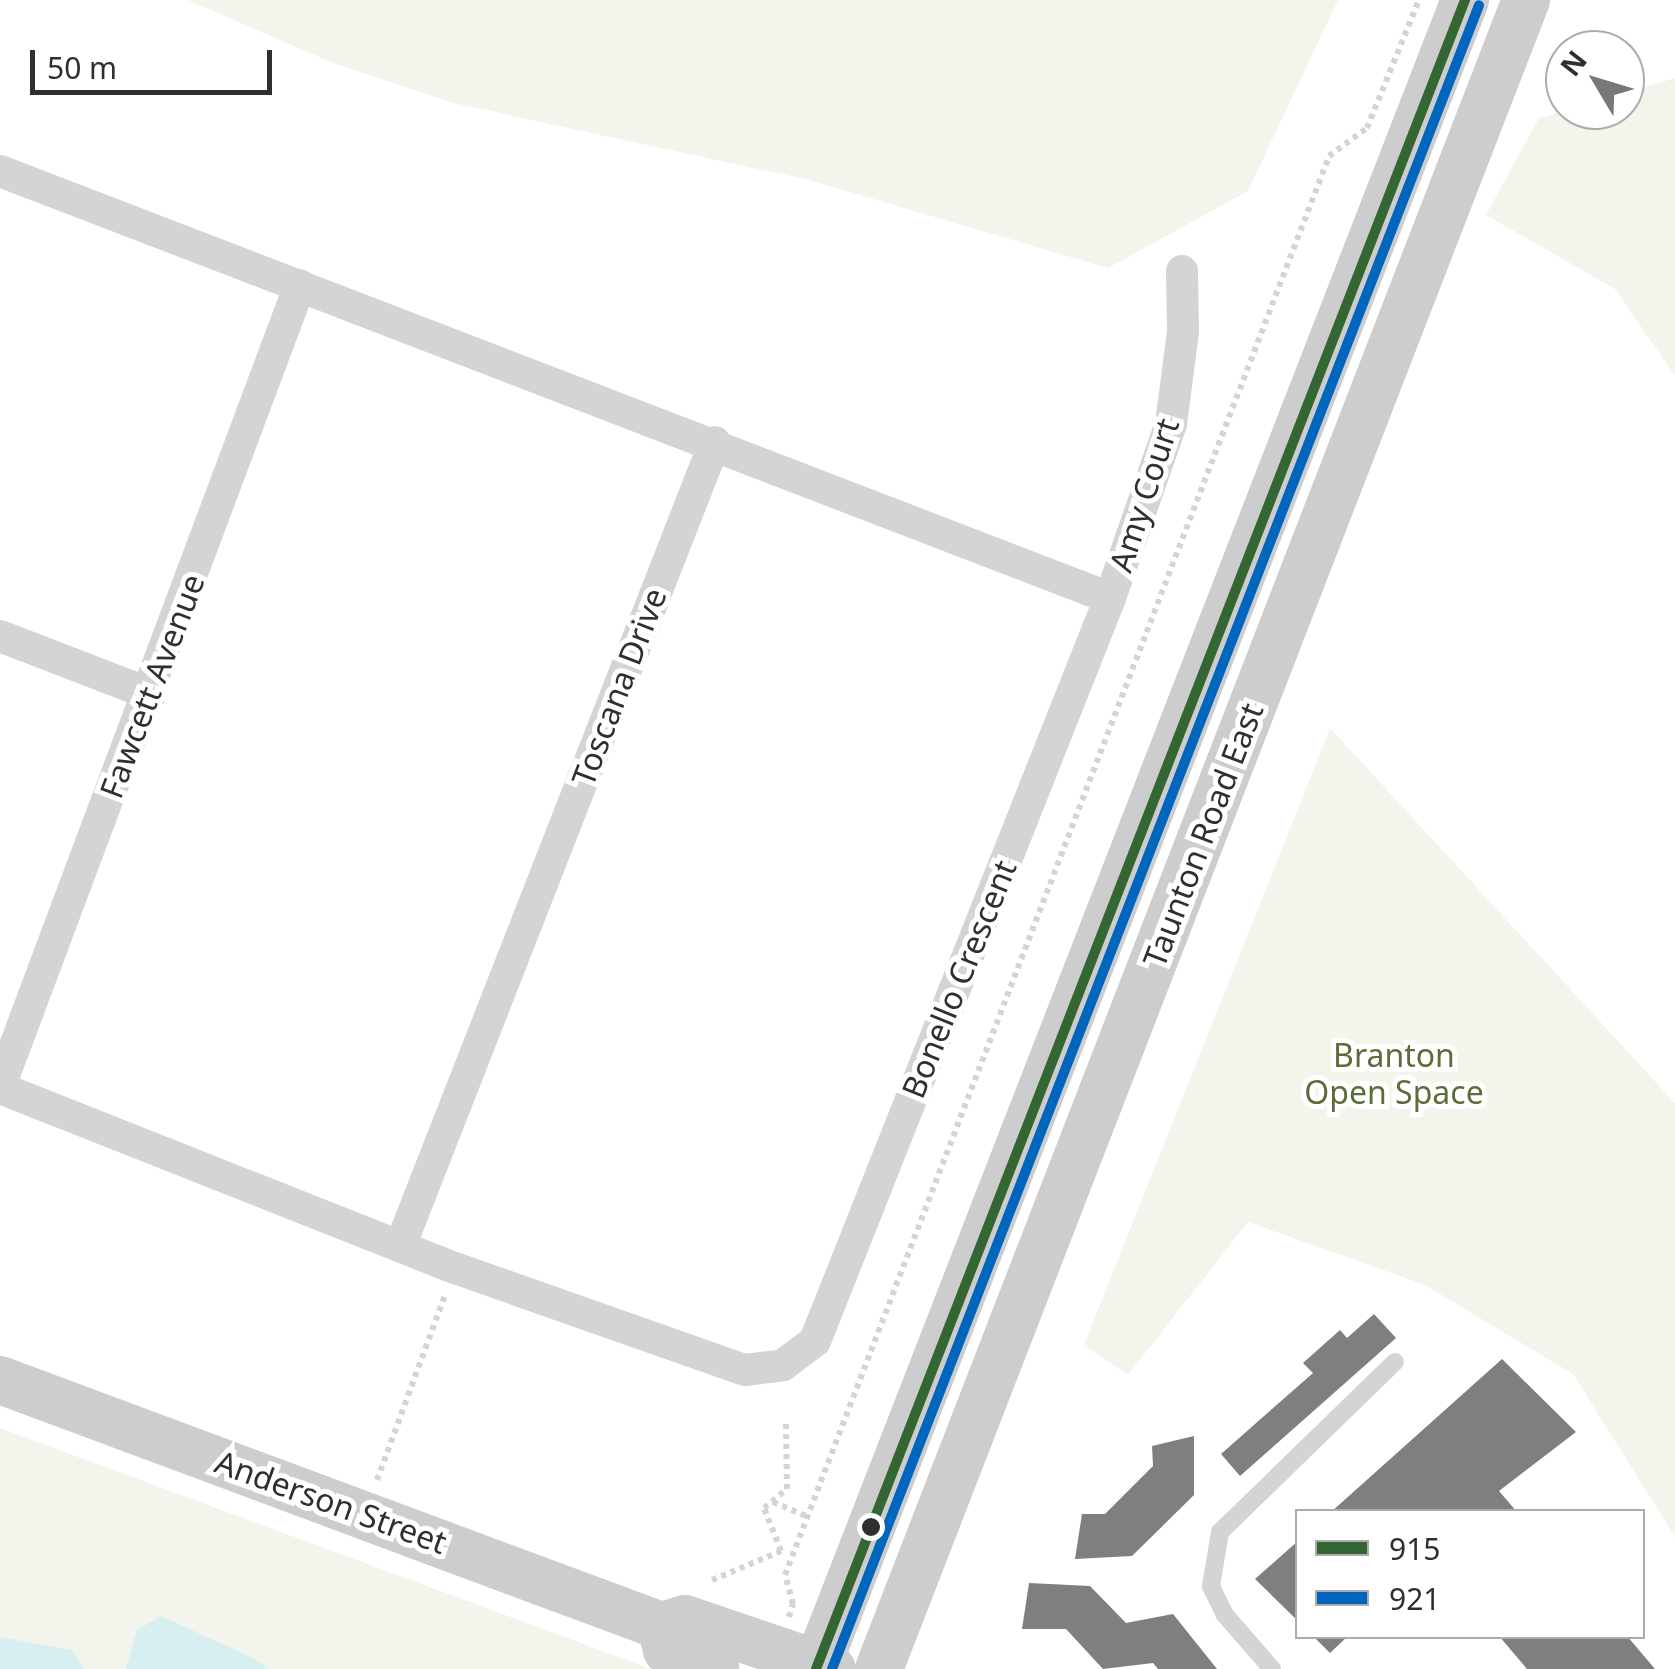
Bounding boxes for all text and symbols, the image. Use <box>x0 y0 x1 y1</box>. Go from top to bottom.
scale bar <box>35 30 278 92</box>
north arrow <box>1545 30 1645 130</box>
text: N <box>1551 42 1595 83</box>
text: 50 m <box>47 47 117 88</box>
street label: Amy Court <box>1101 413 1187 577</box>
street label: Fawcett Avenue <box>92 569 212 803</box>
street label: Toscana Drive <box>564 583 674 791</box>
street label: Taunton Road East <box>1135 698 1271 972</box>
street label: Bonello Crescent <box>894 854 1024 1104</box>
park label: Branton Open Space <box>1304 1037 1484 1112</box>
street label: Anderson Street <box>210 1442 452 1562</box>
legend <box>1295 1509 1645 1639</box>
unlabelled marker <box>861 1517 881 1537</box>
text: 915 <box>1389 1528 1440 1569</box>
text: 921 <box>1389 1578 1440 1619</box>

